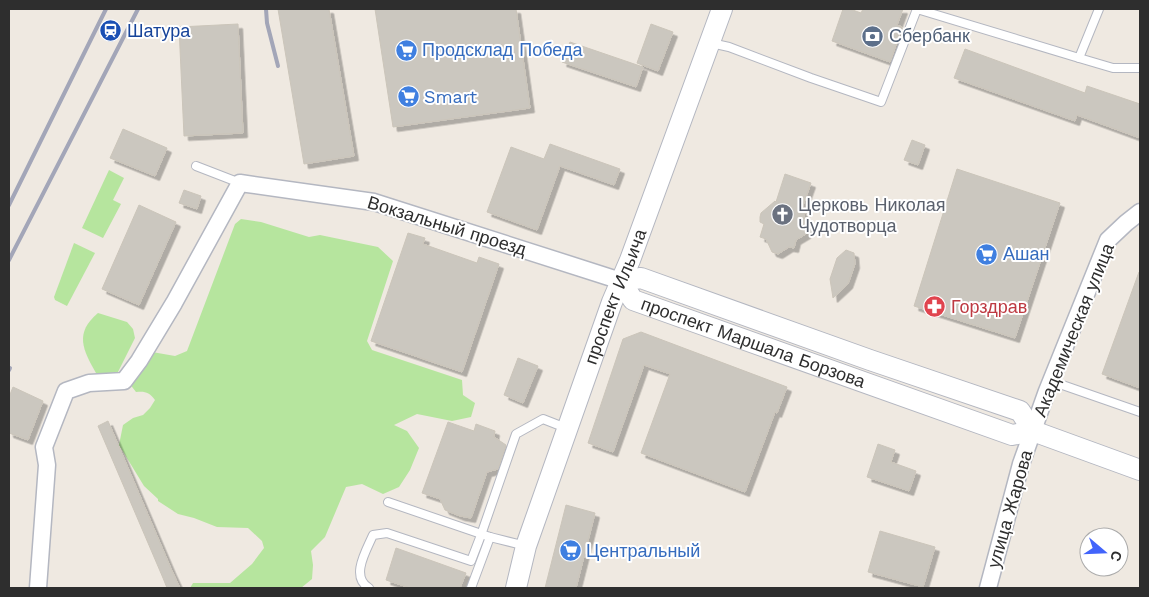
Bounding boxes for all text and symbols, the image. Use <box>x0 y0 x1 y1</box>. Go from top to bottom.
station icon: Шатура <box>99 19 123 43</box>
place label: Шатура <box>127 20 191 41</box>
bank icon: Сбербанк <box>861 24 885 48</box>
place label: Сбербанк <box>889 25 970 46</box>
supermarket icon: Продсклад Победа <box>394 38 418 62</box>
place label: Продсклад Победа <box>422 39 583 60</box>
supermarket icon: Smart <box>396 85 420 109</box>
place label: Smart <box>424 86 478 107</box>
street label: Вокзальный проезд <box>365 191 530 260</box>
place label: Церковь Николая Чудотворца <box>798 194 946 236</box>
church icon: Церковь Николая Чудотворца <box>770 203 794 227</box>
street label: проспект Ильича <box>580 225 651 367</box>
street label: Академическая улица <box>1029 239 1118 420</box>
supermarket icon: Ашан <box>975 242 999 266</box>
place label: Ашан <box>1003 243 1049 264</box>
street label: проспект Маршала Борзова <box>638 293 869 392</box>
pharmacy icon: Горздрав <box>923 295 947 319</box>
place label: Горздрав <box>951 296 1027 317</box>
street label: улица Жарова <box>983 446 1037 570</box>
north arrow <box>1079 527 1129 577</box>
supermarket icon: Центральный <box>558 539 582 563</box>
place label: Центральный <box>586 540 700 561</box>
text: С <box>1107 549 1126 564</box>

